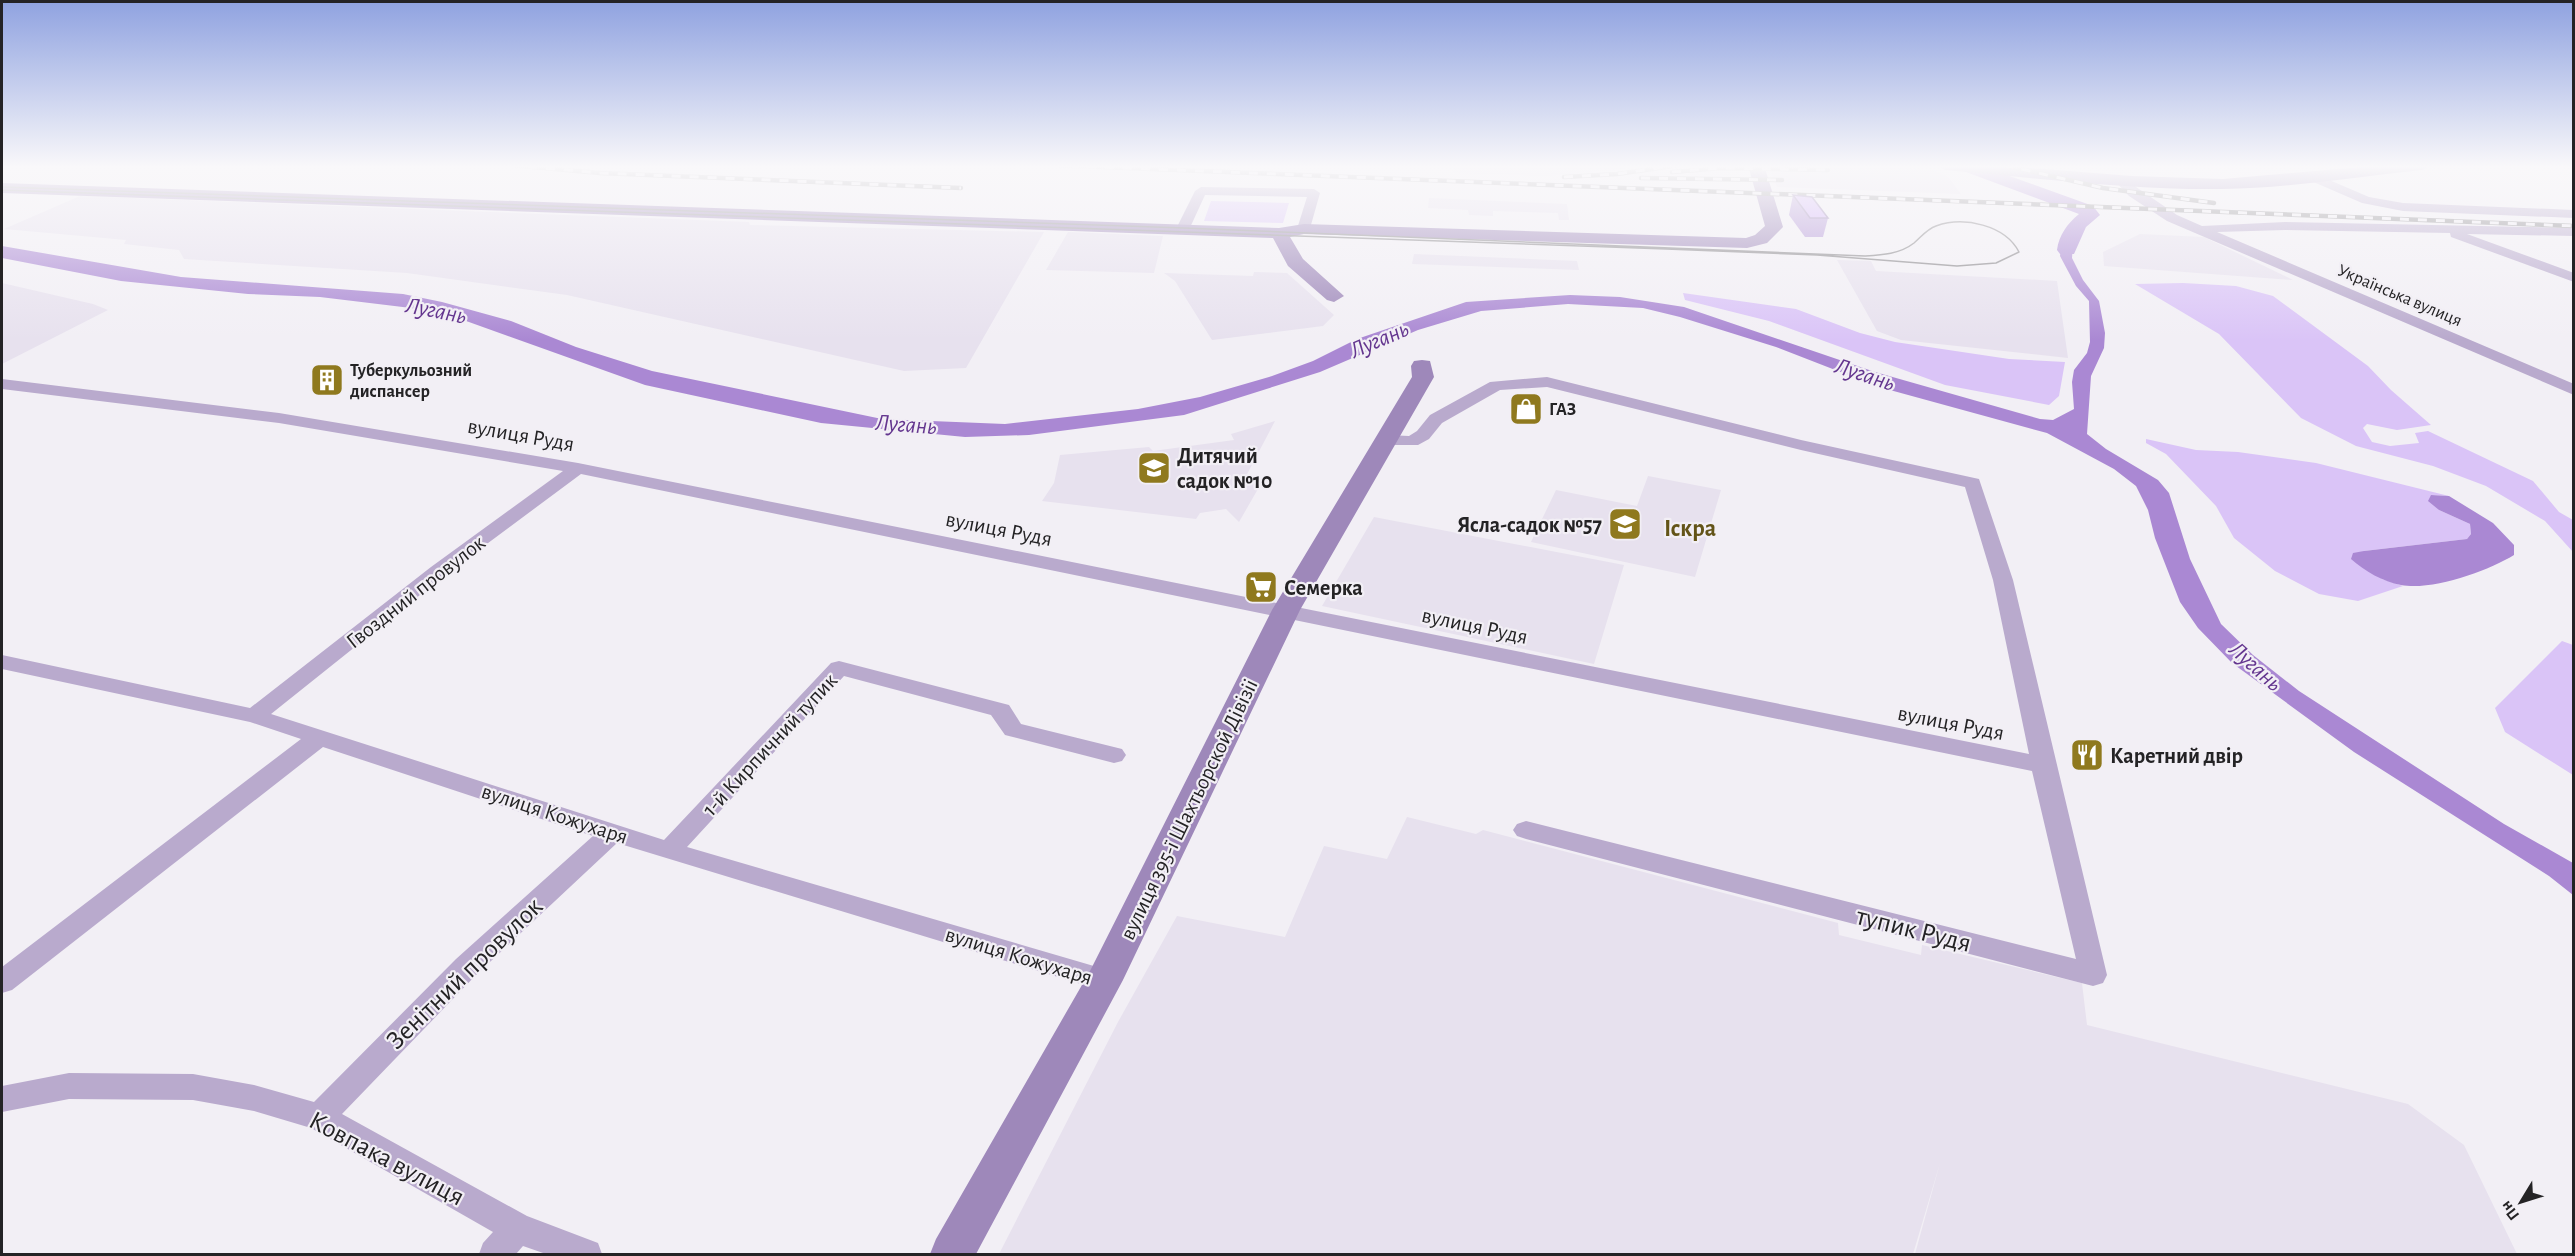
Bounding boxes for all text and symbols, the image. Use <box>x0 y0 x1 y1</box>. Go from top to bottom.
street label: Українська вулиця <box>2335 262 2465 330</box>
water label: Лугань <box>402 293 468 329</box>
water label: Лугань <box>1345 317 1412 363</box>
water label: Лугань <box>1831 354 1898 396</box>
building icon: Туберкульозний диспансер <box>309 362 345 398</box>
place label: Туберкульозний диспансер <box>350 362 472 401</box>
shop icon: ГАЗ <box>1508 391 1544 427</box>
place label: ГАЗ <box>1549 401 1576 419</box>
water label: Лугань <box>873 411 938 439</box>
street label: вулиця Рудя <box>466 415 576 455</box>
place label: Дитячий садок №10 <box>1177 445 1272 492</box>
school or university icon: Дитячий садок №10 <box>1136 450 1172 486</box>
school or university icon: Ясла-садок №57 <box>1607 506 1643 542</box>
street label: вулиця Рудя <box>944 508 1054 550</box>
place label: Ясла-садок №57 <box>1457 514 1602 536</box>
district label: Іскра <box>1664 517 1716 541</box>
street label: Гвоздний провулок <box>342 531 489 653</box>
supermarket icon: Семерка <box>1243 569 1279 605</box>
place label: Семерка <box>1284 577 1363 599</box>
street label: вулиця Рудя <box>1420 604 1530 648</box>
water label: Лугань <box>2224 637 2286 696</box>
street label: 1-й Кирпичний тупик <box>698 669 841 820</box>
street label: вулиця 395-ї Шахтьорской Дівізіі <box>1116 676 1262 943</box>
street label: вулиця Рудя <box>1896 702 2006 744</box>
restaurant icon: Каретний двір <box>2069 737 2105 773</box>
place label: Каретний двір <box>2110 745 2243 767</box>
street label: вулиця Кожухаря <box>479 780 631 848</box>
street label: Зенітний провулок <box>381 892 549 1055</box>
street label: тупик Рудя <box>1852 902 1974 958</box>
street label: вулиця Кожухаря <box>943 923 1095 989</box>
street label: Ковпака вулиця <box>304 1106 469 1212</box>
north arrow <box>2491 1172 2551 1232</box>
text: Пн <box>2498 1198 2522 1223</box>

